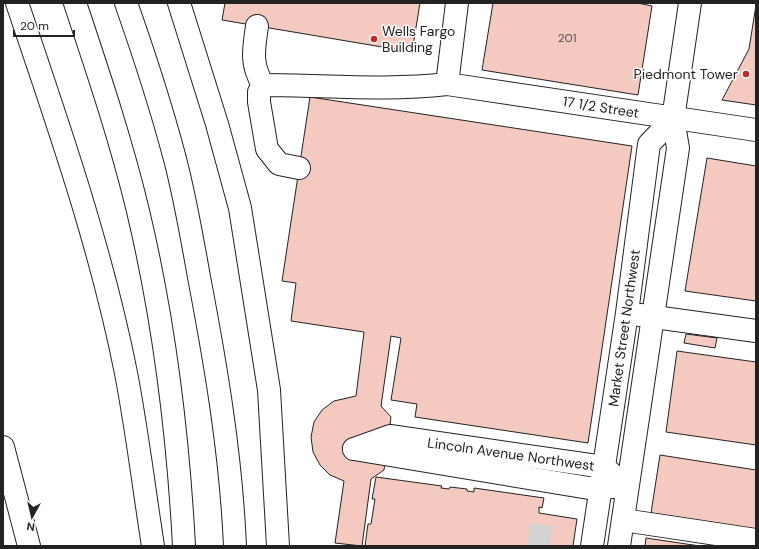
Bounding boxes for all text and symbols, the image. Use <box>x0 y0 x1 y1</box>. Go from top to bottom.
scale bar <box>14 12 74 38</box>
text: 20 m <box>20 18 49 34</box>
place label: Wells Fargo Building <box>382 22 455 56</box>
house number: 201 <box>558 30 576 46</box>
marker: Wells Fargo Building <box>369 34 379 44</box>
place label: Piedmont Tower <box>634 65 738 83</box>
marker: Piedmont Tower <box>741 69 751 79</box>
street label: 17 1/2 Street <box>562 92 640 122</box>
street label: Market Street Northwest <box>604 248 644 408</box>
street label: Lincoln Avenue Northwest <box>426 433 596 475</box>
north arrow <box>12 497 52 537</box>
text: N <box>26 519 36 534</box>

